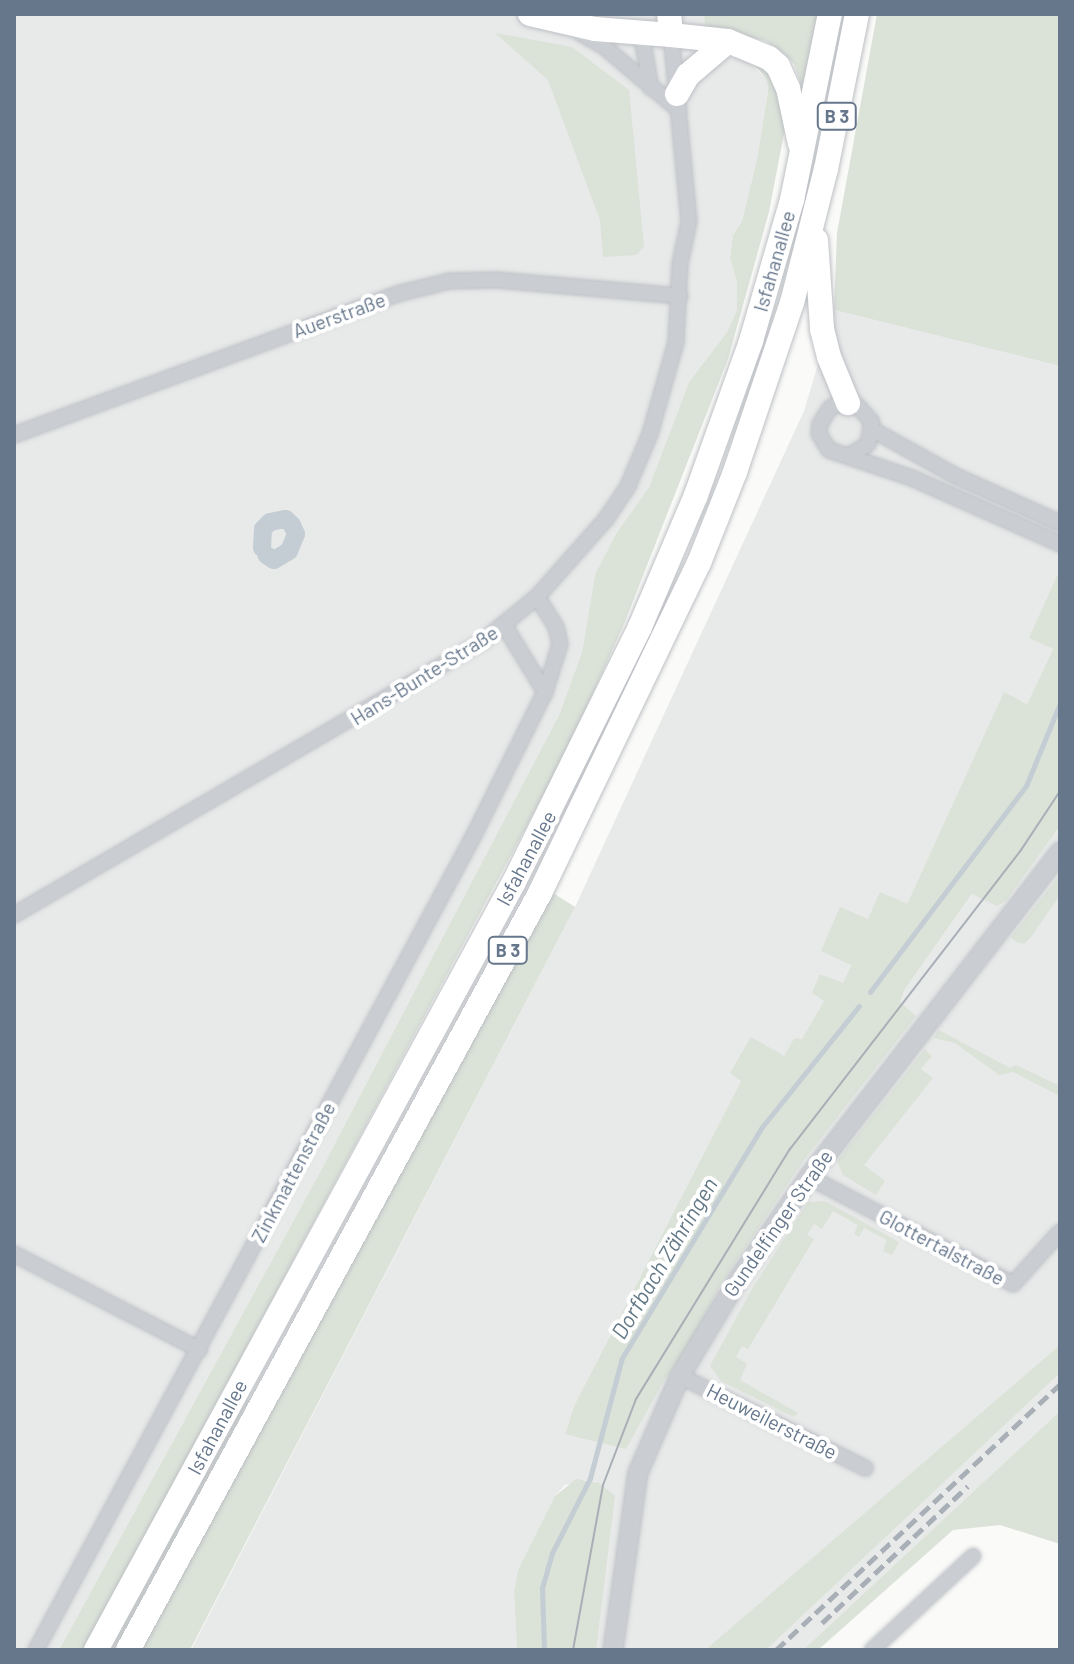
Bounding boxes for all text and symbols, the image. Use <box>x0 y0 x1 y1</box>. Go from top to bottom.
road number: B 3 <box>815 102 859 130</box>
street label: Isfahanallee <box>748 208 800 314</box>
street label: Auerstraße <box>289 287 389 343</box>
street label: Hans-Bunte-Straße <box>346 620 502 730</box>
street label: Isfahanallee <box>491 806 561 910</box>
road number: B 3 <box>486 936 530 964</box>
street label: Zinkmattenstraße <box>246 1098 340 1246</box>
street label: Gundelfinger Straße <box>718 1145 838 1301</box>
water label: Dorfbach Zähringen <box>605 1172 723 1344</box>
street label: Glottertalstraße <box>875 1204 1009 1290</box>
street label: Isfahanallee <box>182 1375 252 1479</box>
street label: Heuweilerstraße <box>703 1378 841 1464</box>

